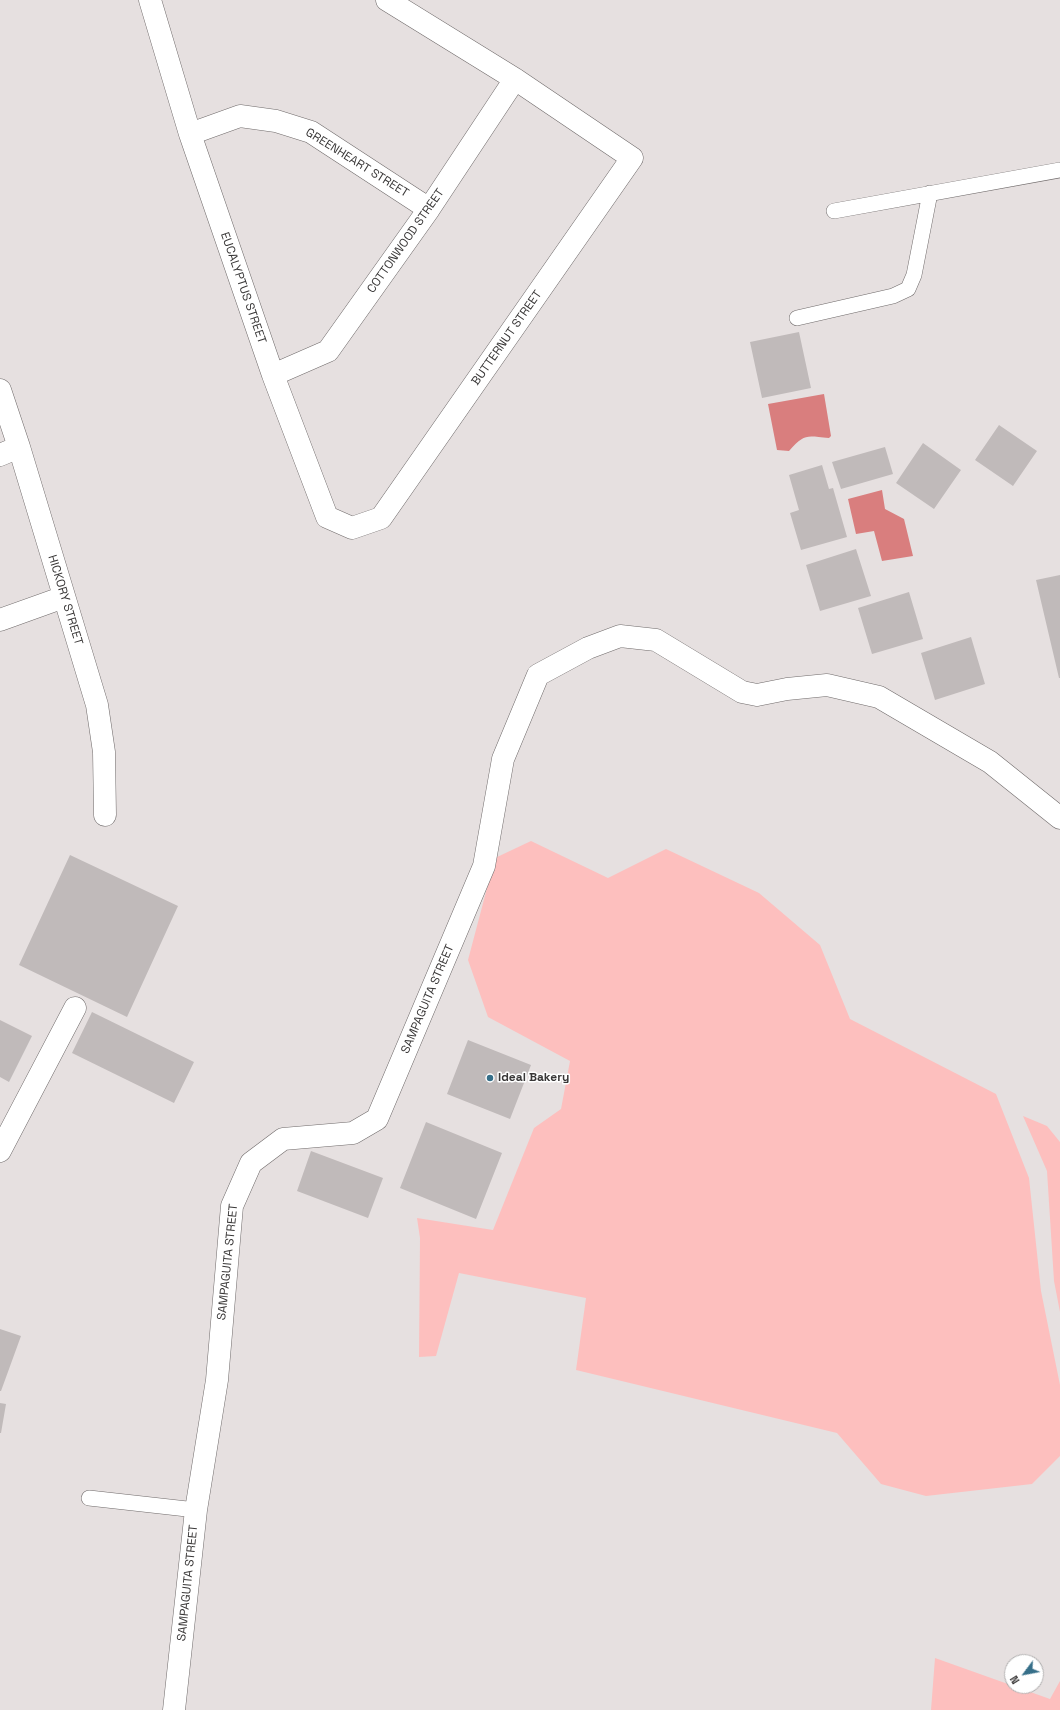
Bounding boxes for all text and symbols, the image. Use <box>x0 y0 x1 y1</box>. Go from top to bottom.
street label: GREENHEART STREET <box>303 125 411 201</box>
street label: COTTONWOOD STREET <box>364 186 448 296</box>
street label: EUCALYPTUS STREET <box>217 230 269 346</box>
street label: BUTTERNUT STREET <box>469 288 545 388</box>
street label: HICKORY STREET <box>44 553 86 647</box>
street label: SAMPAGUITA STREET <box>399 942 457 1056</box>
place label: Ideal Bakery <box>498 1071 569 1085</box>
marker: Ideal Bakery <box>485 1073 495 1083</box>
street label: SAMPAGUITA STREET <box>215 1203 241 1321</box>
street label: SAMPAGUITA STREET <box>175 1524 201 1642</box>
north arrow <box>1004 1654 1044 1694</box>
text: N <box>1007 1673 1023 1687</box>

